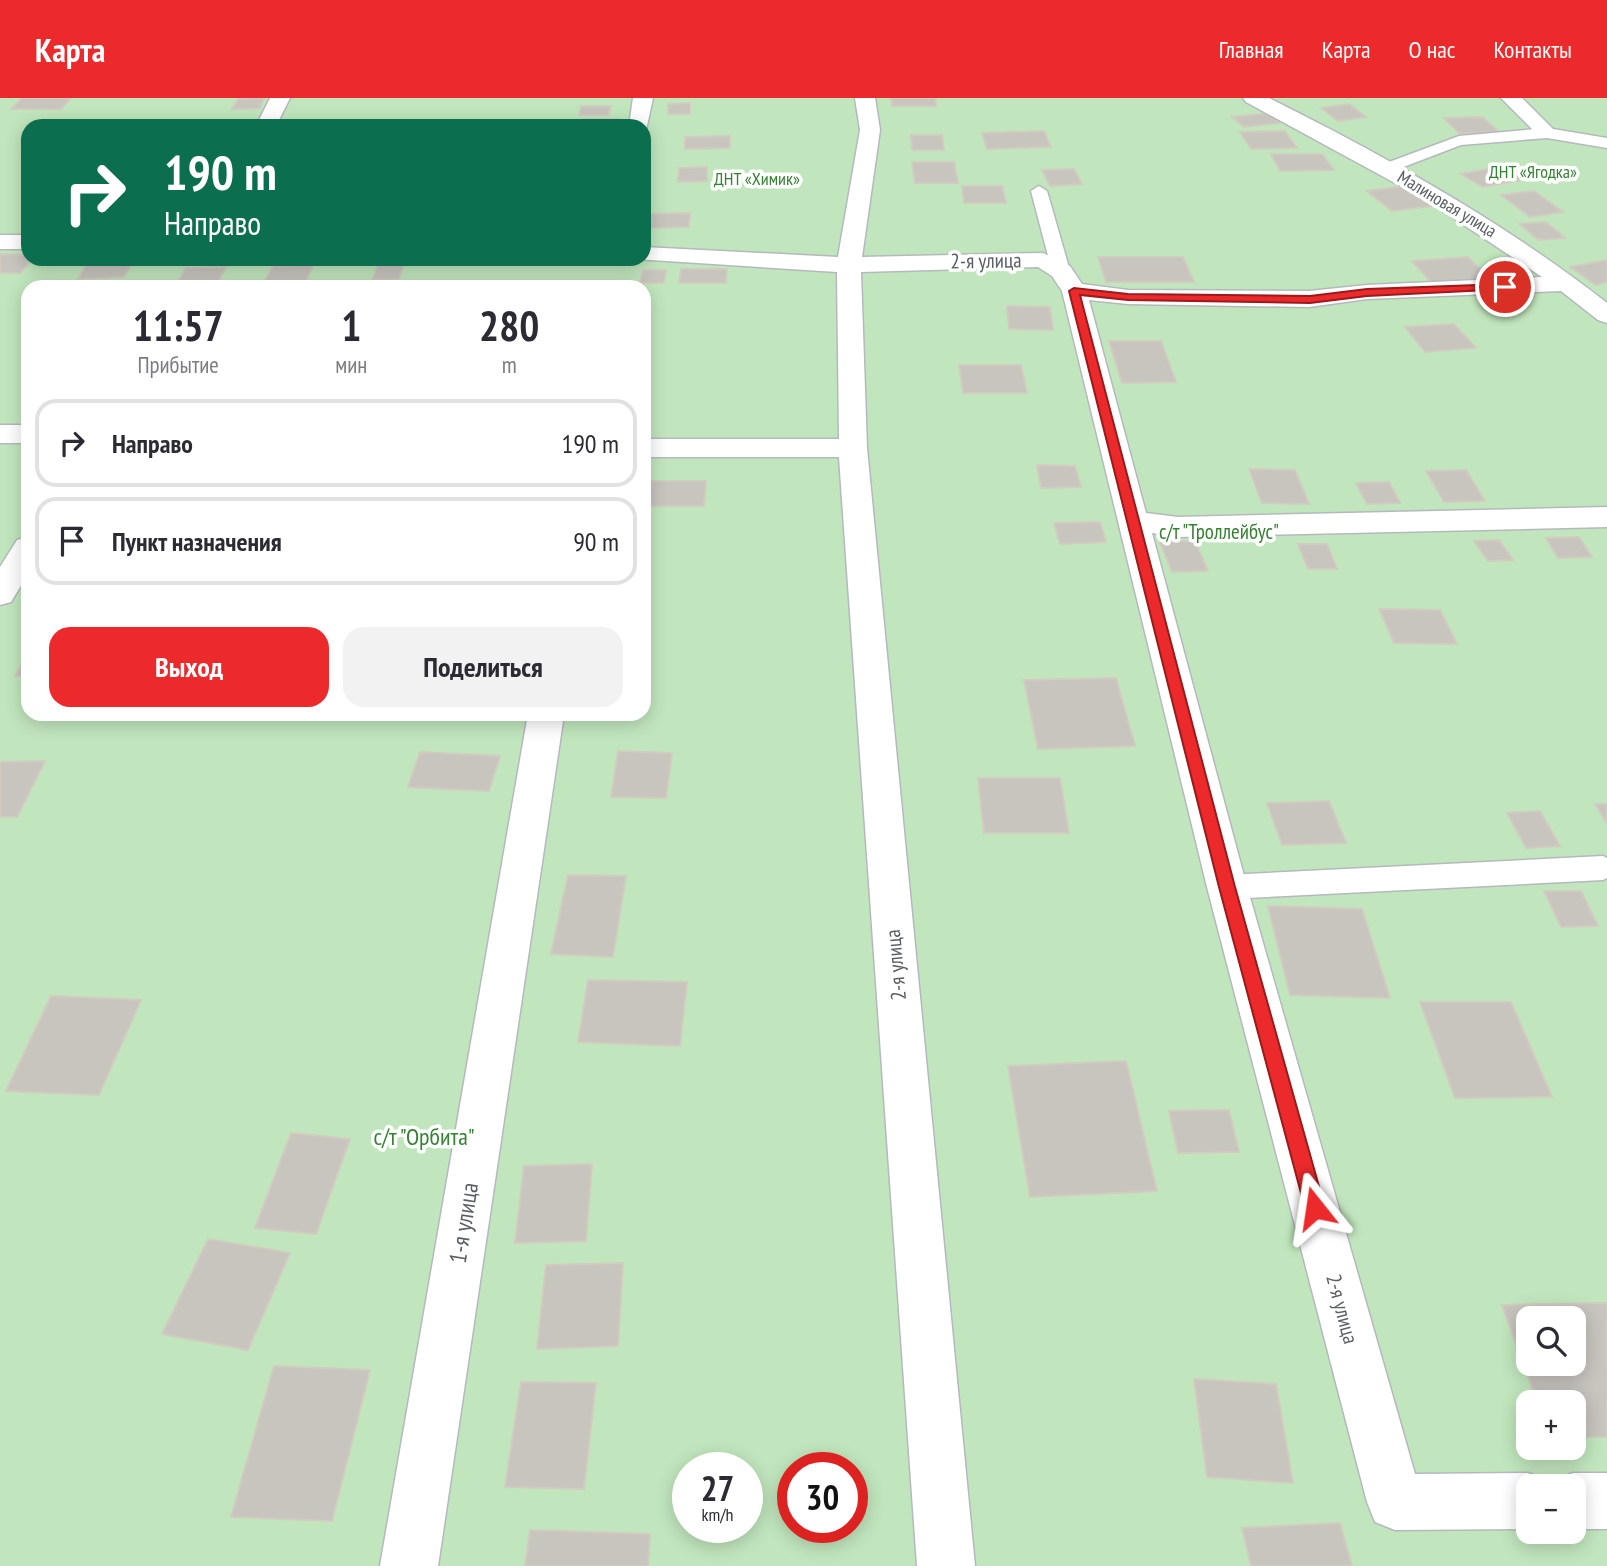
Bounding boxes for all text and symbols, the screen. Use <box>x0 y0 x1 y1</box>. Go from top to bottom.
text: Карта <box>35 28 105 71</box>
text: Главная <box>1219 34 1284 65</box>
text: Карта <box>1322 34 1371 65</box>
text: О нас <box>1409 34 1455 65</box>
text: Контакты <box>1493 34 1572 65</box>
text: 190 m <box>164 140 277 204</box>
icon: right <box>49 147 140 238</box>
park label: ДНТ «Ягодка» <box>1489 160 1577 183</box>
street label: Малиновая улица <box>1394 165 1501 242</box>
park label: ДНТ «Химик» <box>714 167 800 190</box>
text: Направо <box>164 202 261 244</box>
street label: 2-я улица <box>950 246 1022 275</box>
pin <box>1475 257 1535 317</box>
icon: arrive <box>1486 268 1524 306</box>
text: 11:57 <box>133 298 224 353</box>
text: 1 <box>341 298 361 353</box>
text: 280 <box>479 298 539 353</box>
text: Прибытие <box>137 350 219 379</box>
text: мин <box>335 350 367 379</box>
text: m <box>502 350 517 379</box>
icon: right <box>53 424 91 462</box>
text: Направо <box>112 427 193 460</box>
text: 190 m <box>561 427 619 460</box>
park label: с/т "Троллейбус" <box>1159 518 1279 545</box>
icon: arrive <box>53 522 91 560</box>
text: Пункт назначения <box>112 525 282 558</box>
text: 90 m <box>573 525 619 558</box>
button: Выход <box>49 627 329 707</box>
button: Поделиться <box>343 627 623 707</box>
street label: 2-я улица <box>879 928 912 1002</box>
park label: с/т "Орбита" <box>373 1121 475 1152</box>
position arrow <box>1278 1171 1352 1245</box>
street label: 1-я улица <box>442 1180 485 1265</box>
street label: 2-я улица <box>1320 1271 1365 1347</box>
map controls <box>1516 1306 1586 1544</box>
button: search <box>1516 1306 1586 1376</box>
button: + <box>1516 1390 1586 1460</box>
speed limit sign: 30 <box>777 1452 868 1543</box>
text: 27 <box>701 1465 734 1511</box>
button: − <box>1516 1474 1586 1544</box>
text: km/h <box>702 1503 733 1526</box>

